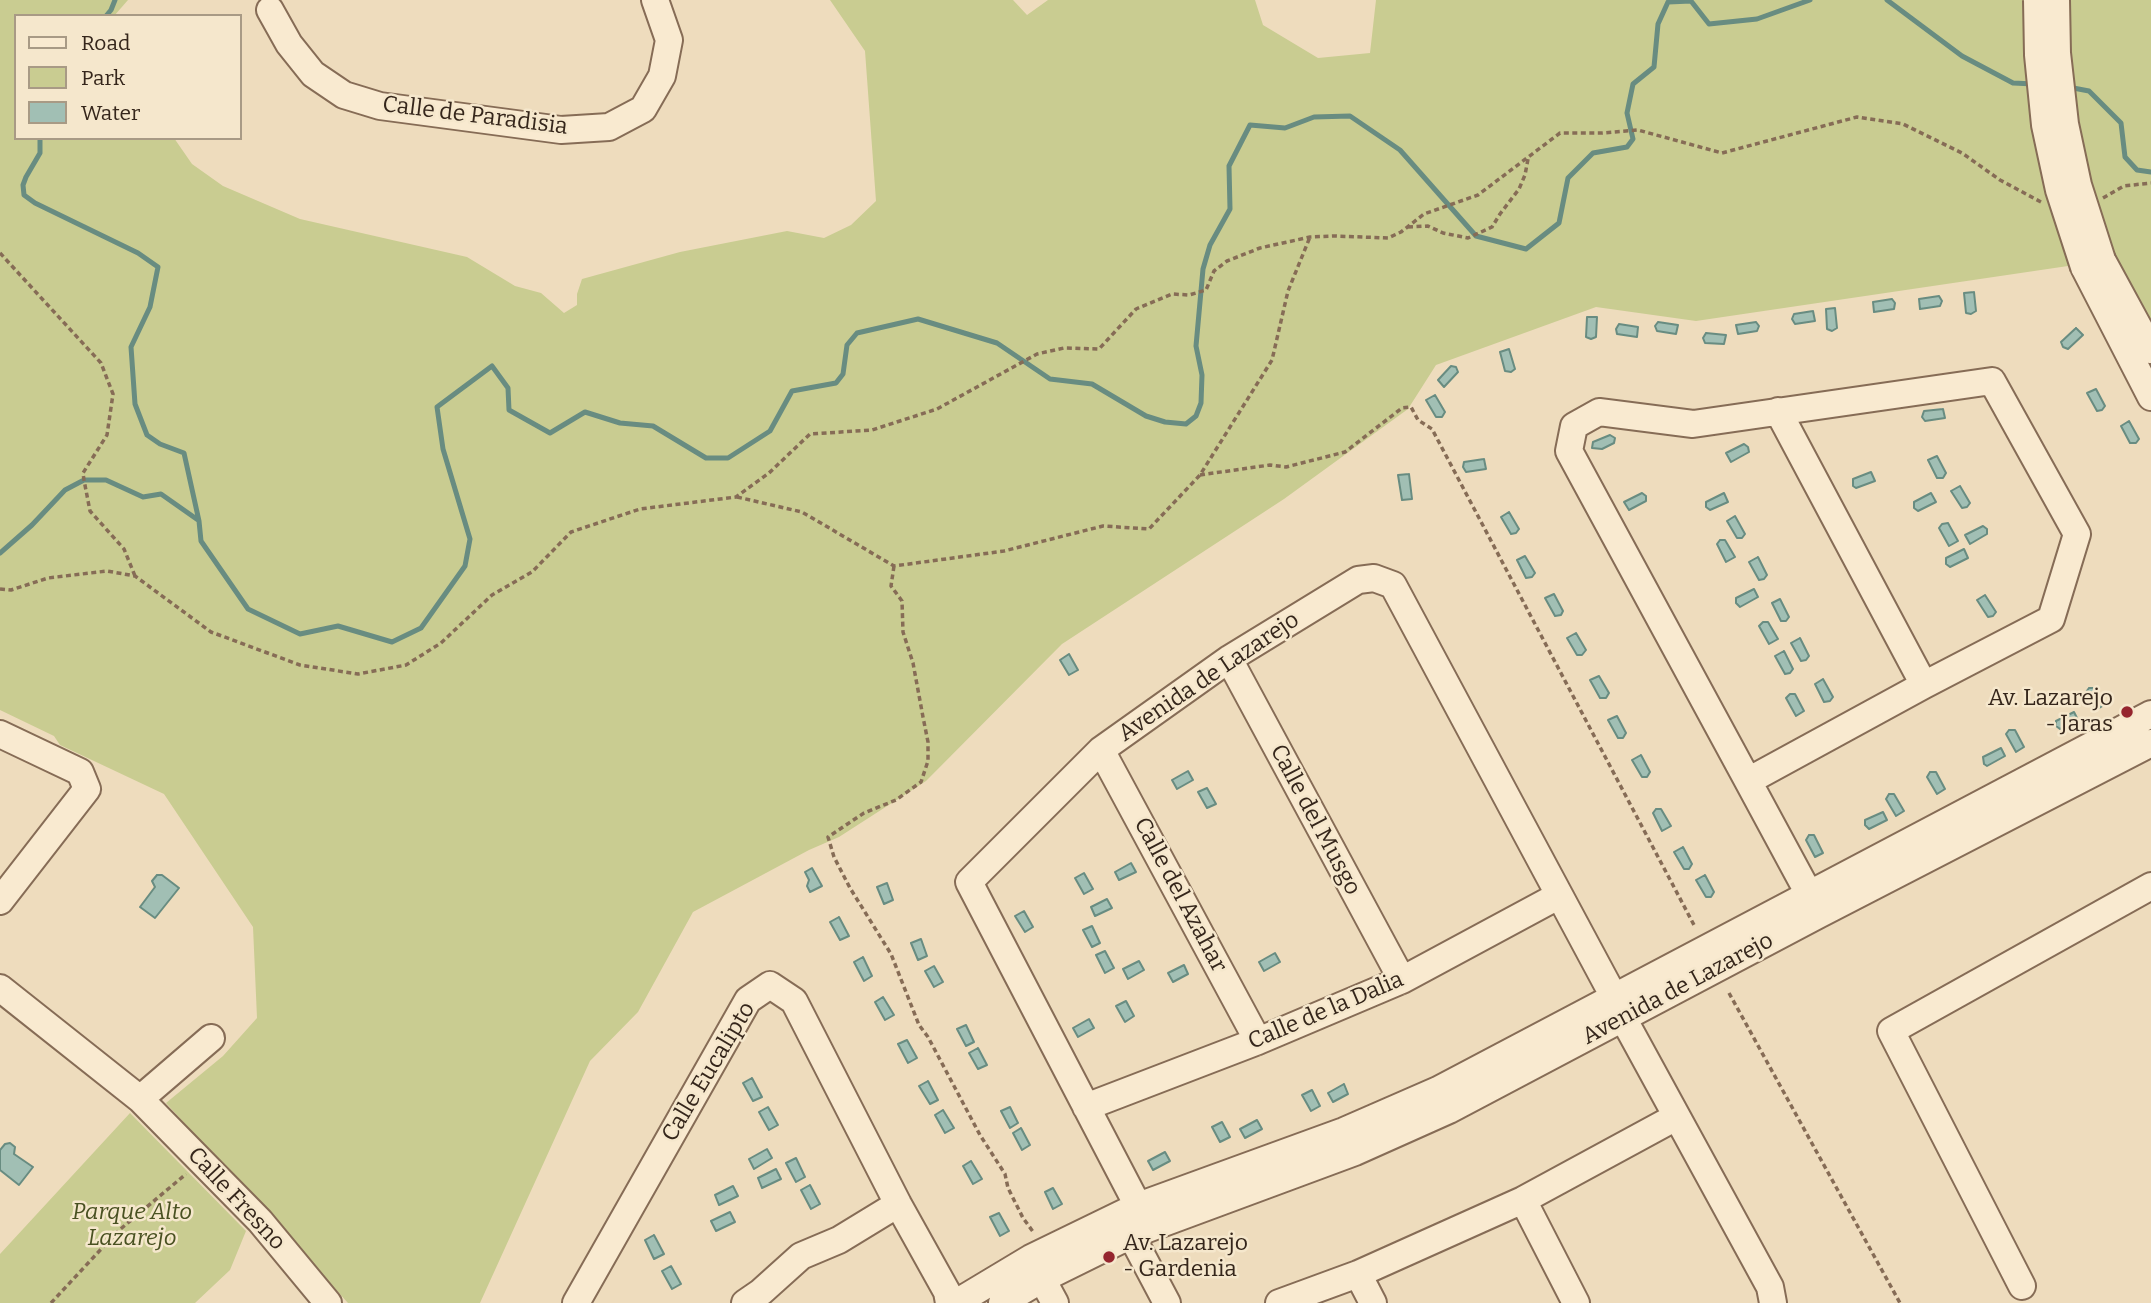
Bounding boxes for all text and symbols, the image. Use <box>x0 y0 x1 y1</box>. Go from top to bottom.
legend <box>14 14 242 140</box>
text: Road <box>81 30 130 56</box>
text: Park <box>81 65 125 91</box>
street label: Calle de Paradisia <box>381 91 569 141</box>
text: Water <box>81 100 140 126</box>
street label: Avenida de Lazarejo <box>1113 606 1305 748</box>
place label: Av. Lazarejo - Jaras <box>1988 685 2113 739</box>
marker: Av. Lazarejo - Jaras <box>2119 704 2135 720</box>
street label: Calle del Musgo <box>1264 740 1366 900</box>
street label: Calle del Azahar <box>1128 813 1232 977</box>
street label: Avenida de Lazarejo <box>1578 927 1778 1051</box>
street label: Calle de la Dalia <box>1244 966 1408 1056</box>
street label: Calle Eucalipto <box>656 997 762 1147</box>
street label: Calle Fresno <box>181 1142 291 1256</box>
park label: Parque Alto Lazarejo <box>72 1199 192 1253</box>
place label: Av. Lazarejo - Gardenia <box>1123 1230 1248 1284</box>
marker: Av. Lazarejo - Gardenia <box>1101 1249 1117 1265</box>

